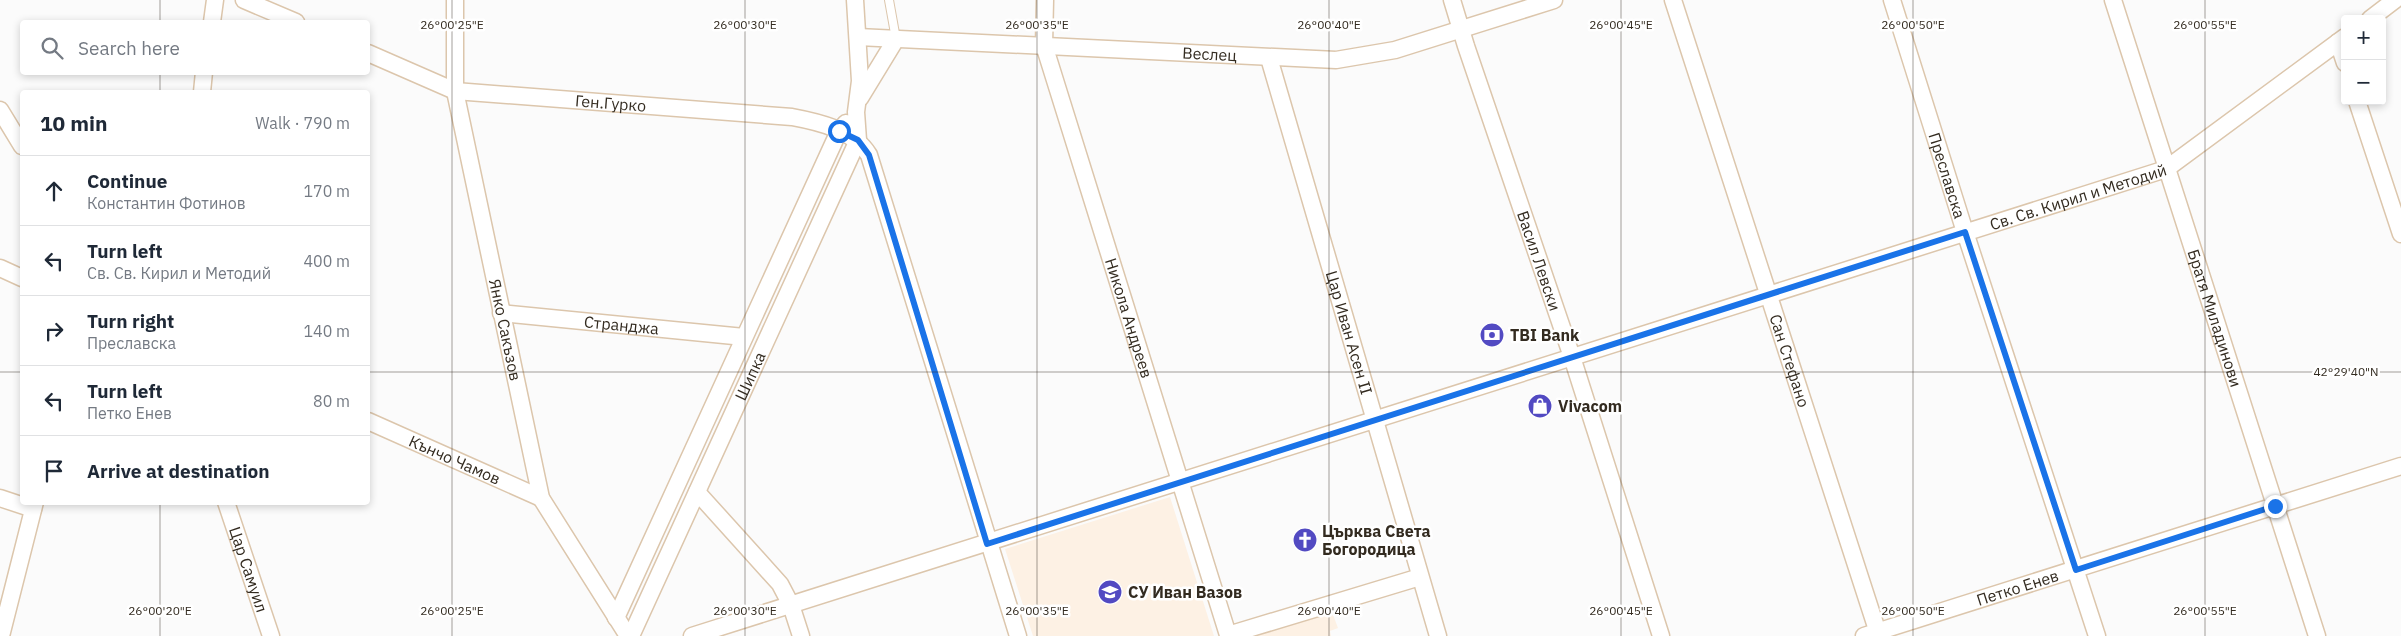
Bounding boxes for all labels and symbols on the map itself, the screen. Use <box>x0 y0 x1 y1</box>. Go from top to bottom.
text: 26°00'25"E <box>420 17 484 32</box>
text: 26°00'30"E <box>713 17 777 32</box>
text: 26°00'35"E <box>1005 17 1069 32</box>
text: 26°00'40"E <box>1297 17 1361 32</box>
text: 26°00'45"E <box>1589 17 1653 32</box>
text: 26°00'50"E <box>1881 17 1945 32</box>
text: 26°00'55"E <box>2173 17 2237 32</box>
street label: Веслец <box>1182 43 1238 65</box>
street label: Ген.Гурко <box>574 90 647 116</box>
route start <box>828 120 851 143</box>
street label: Преславска <box>1924 130 1970 221</box>
street label: Св. Св. Кирил и Методий <box>1987 159 2169 234</box>
street label: Васил Левски <box>1513 208 1565 313</box>
street label: Братя Миладинови <box>2184 247 2246 389</box>
street label: Никола Андреев <box>1101 256 1157 380</box>
street label: Цар Иван Асен II <box>1322 268 1377 397</box>
street label: Янко Сакъзов <box>485 277 526 383</box>
street label: Странджа <box>583 311 660 339</box>
street label: Сан Стефано <box>1765 311 1814 410</box>
bank icon: TBI Bank <box>1479 322 1505 348</box>
place label: TBI Bank <box>1510 325 1580 345</box>
street label: Шипка <box>730 348 770 403</box>
text: 42°29'40"N <box>2313 364 2379 379</box>
shop icon: Vivacom <box>1527 393 1553 419</box>
place label: Vivacom <box>1558 396 1622 416</box>
street label: Кънчо Чамов <box>406 431 504 489</box>
route end <box>2264 495 2287 518</box>
place label: Църква Света Богородица <box>1322 521 1431 559</box>
street label: Цар Самуил <box>225 524 272 615</box>
church icon: Църква Света Богородица <box>1292 527 1318 553</box>
street label: Петко Енев <box>1974 565 2061 610</box>
school or university icon: СУ Иван Вазов <box>1097 579 1123 605</box>
place label: СУ Иван Вазов <box>1128 582 1242 602</box>
text: 26°00'20"E <box>128 603 192 618</box>
text: 26°00'25"E <box>420 603 484 618</box>
text: 26°00'30"E <box>713 603 777 618</box>
text: 26°00'35"E <box>1005 603 1069 618</box>
text: 26°00'40"E <box>1297 603 1361 618</box>
text: 26°00'45"E <box>1589 603 1653 618</box>
text: 26°00'50"E <box>1881 603 1945 618</box>
text: 26°00'55"E <box>2173 603 2237 618</box>

